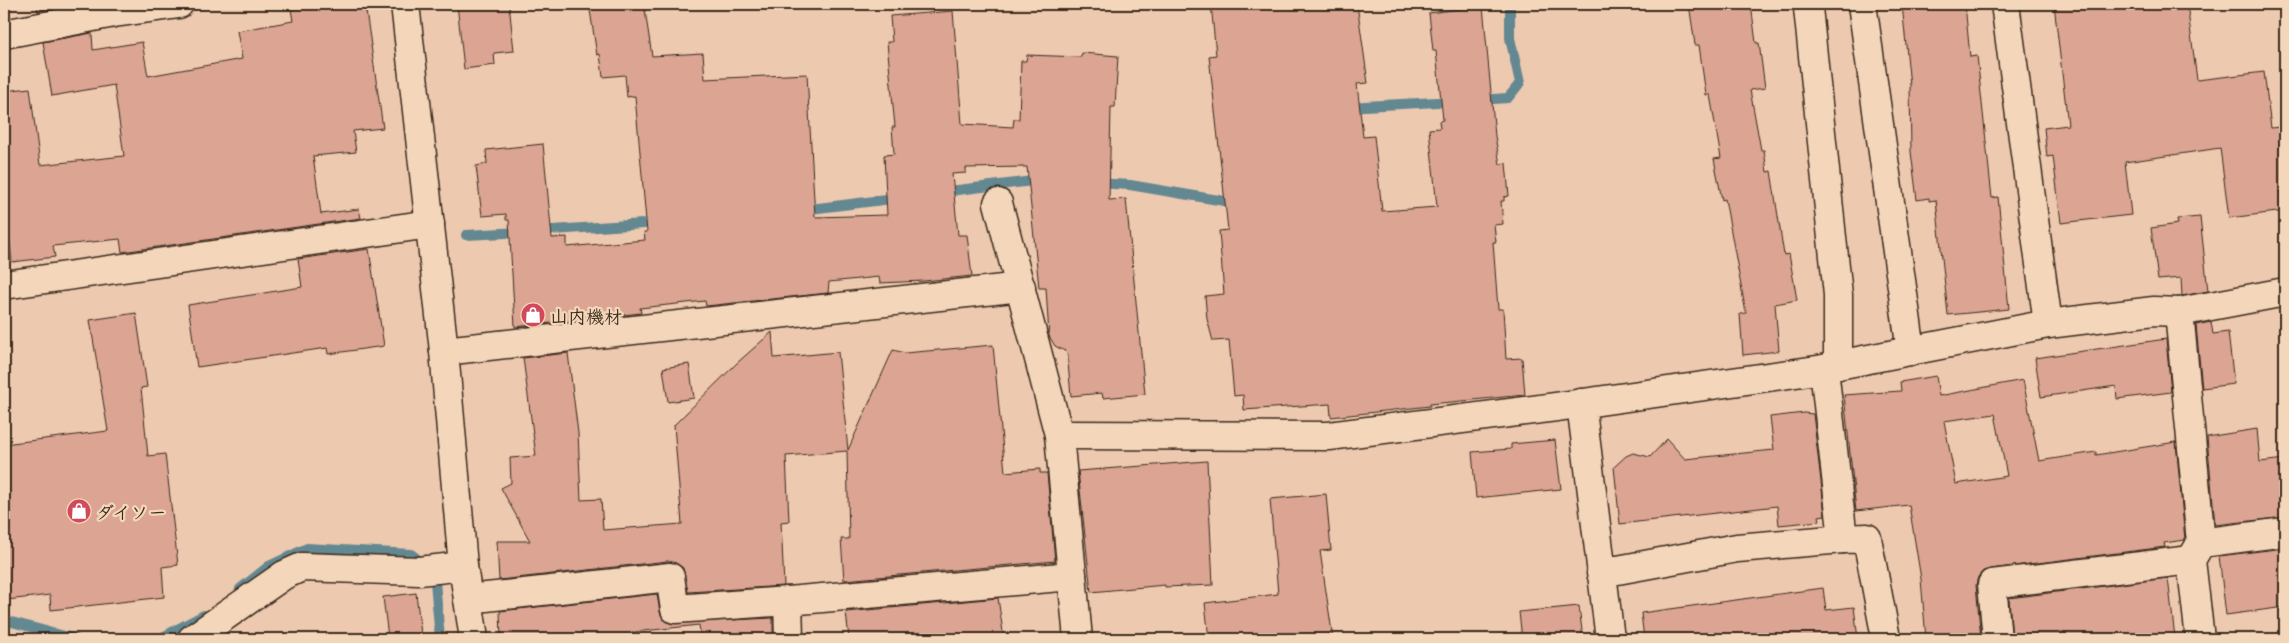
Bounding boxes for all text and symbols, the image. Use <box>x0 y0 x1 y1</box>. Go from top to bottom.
shop icon: 山内機材 <box>520 302 546 328</box>
place label: 山内機材 <box>550 302 622 329</box>
shop icon: ダイソー <box>66 498 92 524</box>
place label: ダイソー <box>96 498 166 525</box>

